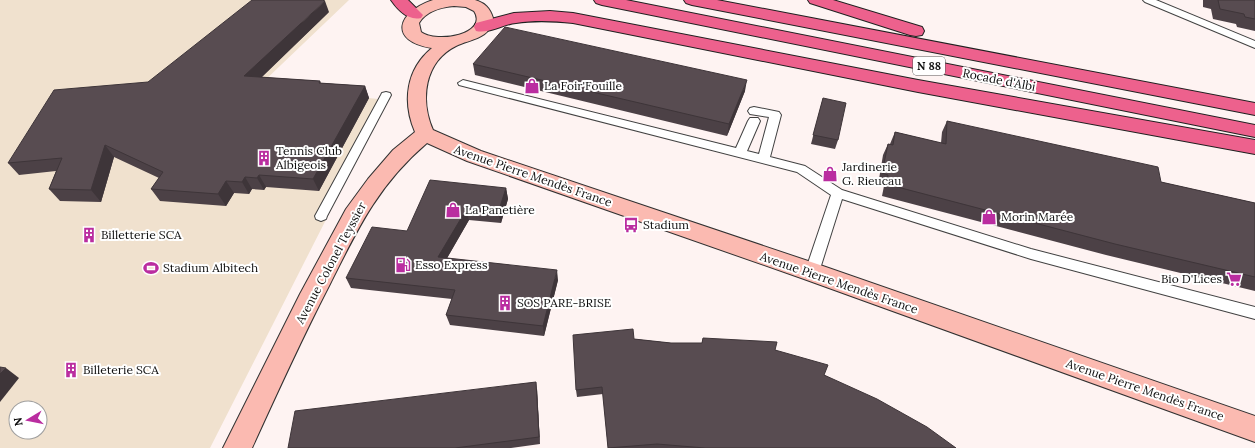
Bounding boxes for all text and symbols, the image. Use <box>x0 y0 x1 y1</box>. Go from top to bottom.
road number: N 88 <box>913 57 945 75</box>
street label: Rocade d'Albi <box>961 65 1037 94</box>
shop icon: La Foir'Fouille <box>523 77 541 95</box>
place label: La Foir'Fouille <box>544 78 623 93</box>
street label: Avenue Pierre Mendès France <box>451 141 615 210</box>
place label: Tennis Club Albigeois <box>275 143 342 172</box>
building icon: Tennis Club Albigeois <box>255 149 273 167</box>
place label: Jardinerie G. Rieucau <box>841 159 901 188</box>
shop icon: Jardinerie G. Rieucau <box>821 165 839 183</box>
street label: Avenue Colonel Teyssier <box>292 199 369 327</box>
shop icon: La Panetière <box>444 201 462 219</box>
place label: La Panetière <box>465 202 535 217</box>
shop icon: Morin Marée <box>980 208 998 226</box>
place label: Morin Marée <box>1001 209 1074 224</box>
bus stop icon: Stadium <box>622 216 640 234</box>
place label: Stadium <box>643 217 689 232</box>
building icon: Billetterie SCA <box>80 226 98 244</box>
place label: Billetterie SCA <box>101 227 182 242</box>
street label: Avenue Pierre Mendès France <box>757 248 921 317</box>
fuel station icon: Esso Express <box>394 256 412 274</box>
place label: Esso Express <box>415 257 488 272</box>
sports icon: Stadium Albitech <box>142 259 160 277</box>
place label: Stadium Albitech <box>163 260 258 275</box>
supermarket icon: Bio D'Lices <box>1225 270 1243 288</box>
place label: Bio D'Lices <box>1161 271 1222 286</box>
building icon: SOS PARE-BRISE <box>496 294 514 312</box>
place label: SOS PARE-BRISE <box>517 295 611 310</box>
street label: Avenue Pierre Mendès France <box>1063 355 1227 424</box>
building icon: Billeterie SCA <box>62 361 80 379</box>
place label: Billeterie SCA <box>83 362 159 377</box>
north arrow <box>8 400 48 440</box>
text: N <box>10 416 26 427</box>

